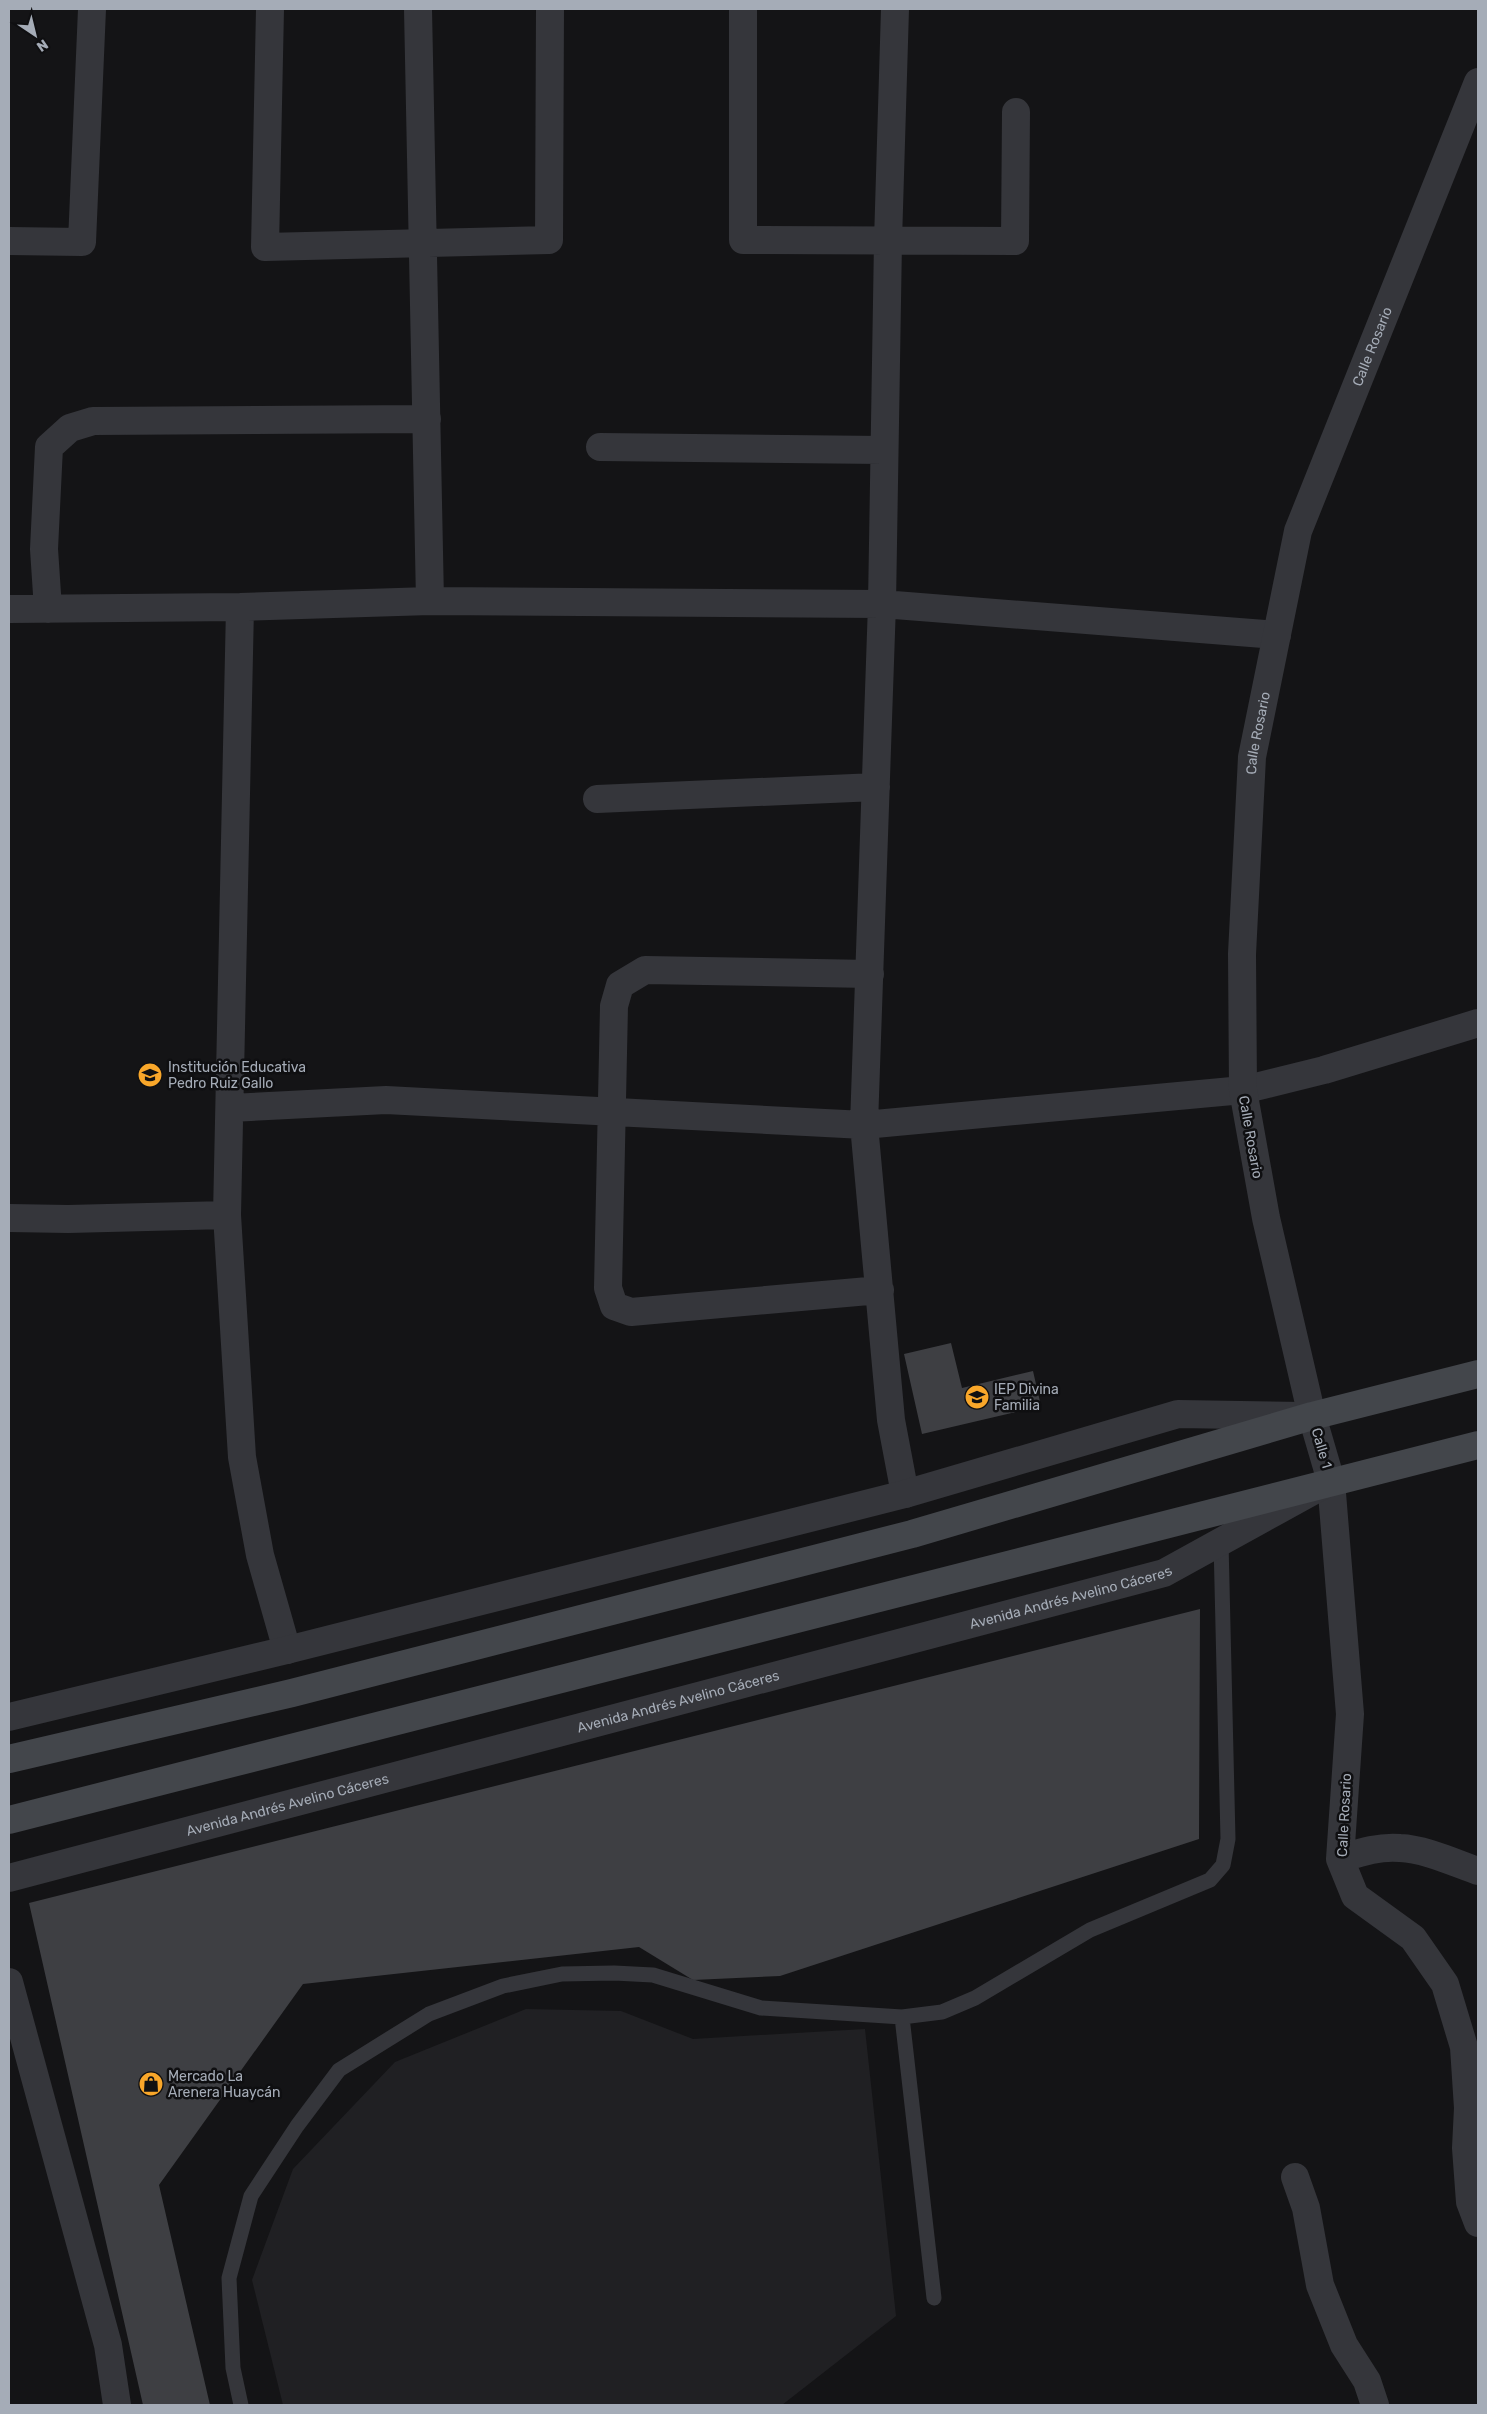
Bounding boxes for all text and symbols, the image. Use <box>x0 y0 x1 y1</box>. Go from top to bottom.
north arrow <box>10 10 60 60</box>
text: N <box>33 35 51 55</box>
street label: Calle Rosario <box>1349 305 1396 389</box>
street label: Calle Rosario <box>1243 690 1274 775</box>
place label: Institución Educativa Pedro Ruiz Gallo <box>168 1059 306 1092</box>
school or university icon: Institución Educativa Pedro Ruiz Gallo <box>137 1062 163 1088</box>
street label: Calle Rosario <box>1235 1094 1266 1180</box>
place label: IEP Divina Familia <box>994 1381 1059 1414</box>
school or university icon: IEP Divina Familia <box>964 1384 990 1410</box>
street label: Calle 1 <box>1308 1426 1335 1470</box>
street label: Avenida Andrés Avelino Cáceres <box>968 1562 1175 1633</box>
street label: Avenida Andrés Avelino Cáceres <box>575 1667 781 1737</box>
street label: Avenida Andrés Avelino Cáceres <box>185 1770 391 1840</box>
street label: Calle Rosario <box>1334 1773 1355 1857</box>
place label: Mercado La Arenera Huaycán <box>168 2068 281 2101</box>
shop icon: Mercado La Arenera Huaycán <box>138 2071 164 2097</box>

